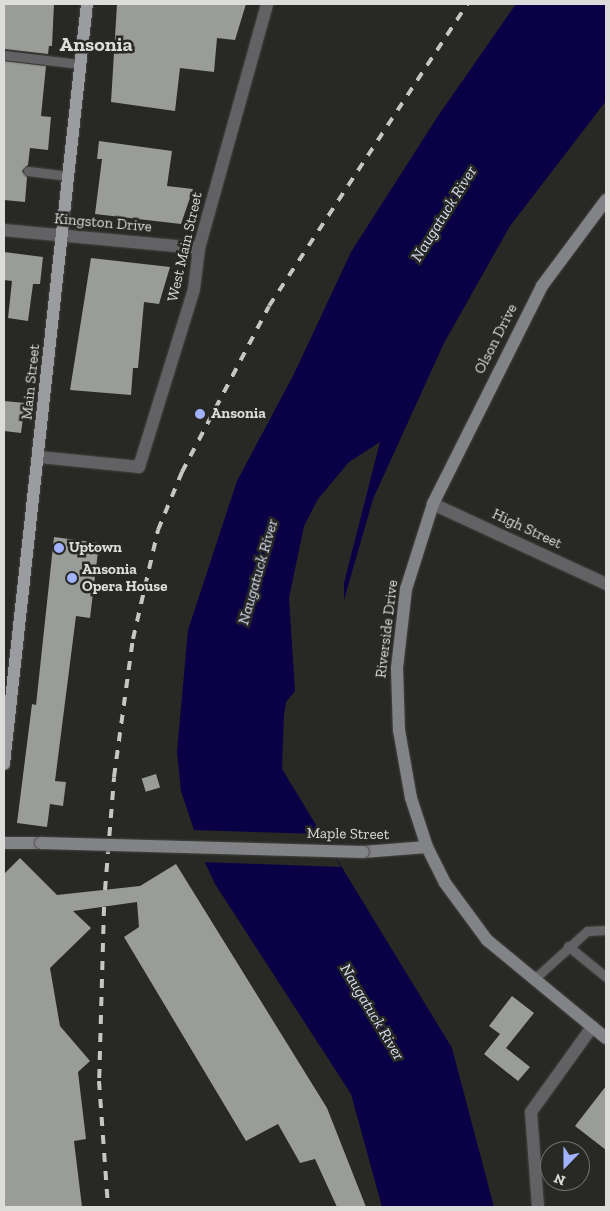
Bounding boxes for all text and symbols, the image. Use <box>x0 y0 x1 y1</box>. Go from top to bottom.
district label: Ansonia <box>59 32 133 56</box>
water label: Naugatuck River <box>407 163 481 265</box>
street label: West Main Street <box>164 190 206 304</box>
street label: Kingston Drive <box>54 210 152 236</box>
street label: Olson Drive <box>471 301 521 377</box>
street label: Main Street <box>18 343 44 421</box>
place label: Ansonia <box>211 405 266 423</box>
marker: Ansonia <box>193 407 207 421</box>
street label: High Street <box>489 505 565 553</box>
water label: Naugatuck River <box>234 517 282 627</box>
place label: Uptown <box>69 539 122 557</box>
marker: Uptown <box>53 542 65 554</box>
place label: Ansonia Opera House <box>82 560 167 595</box>
marker: Ansonia Opera House <box>66 572 78 584</box>
street label: Riverside Drive <box>372 579 402 679</box>
street label: Maple Street <box>307 824 389 844</box>
water label: Naugatuck River <box>336 960 408 1064</box>
north arrow <box>540 1141 590 1191</box>
text: N <box>551 1170 568 1189</box>

